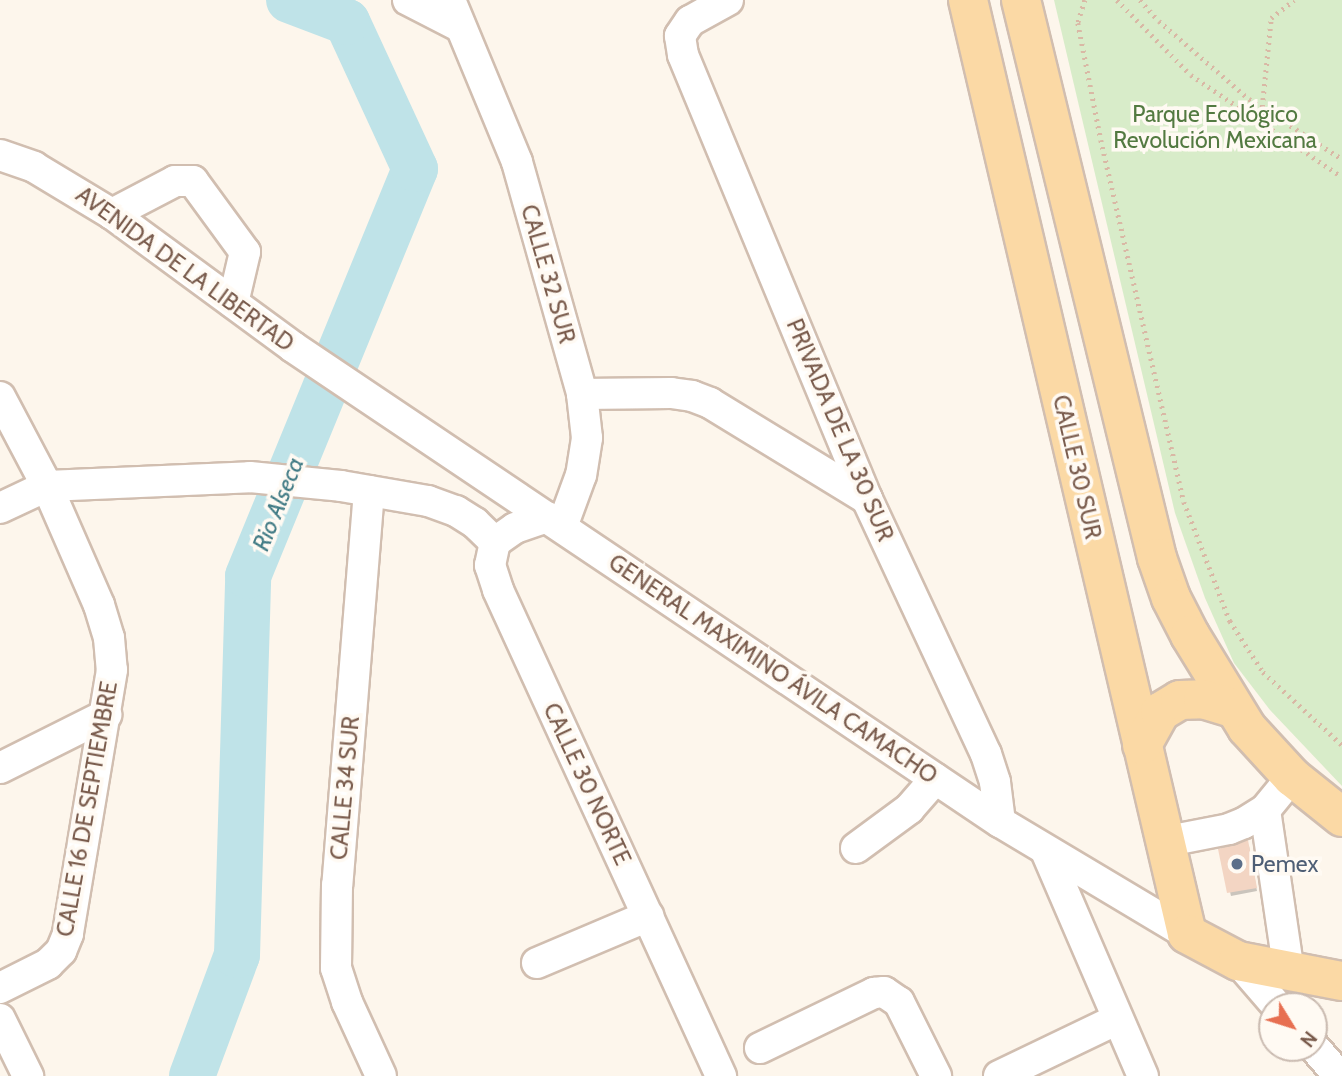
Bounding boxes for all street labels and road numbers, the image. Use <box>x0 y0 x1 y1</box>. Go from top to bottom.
street label: AVENIDA DE LA LIBERTAD <box>71 181 299 357</box>
street label: CALLE 32 SUR <box>515 202 581 346</box>
street label: PRIVADA DE LA 30 SUR <box>781 315 899 545</box>
street label: CALLE 30 SUR <box>1047 392 1107 542</box>
street label: GENERAL MAXIMINO ÁVILA CAMACHO <box>603 548 943 790</box>
street label: CALLE 16 DE SEPTIEMBRE <box>51 679 123 939</box>
street label: CALLE 30 NORTE <box>537 699 637 869</box>
street label: CALLE 34 SUR <box>325 715 365 861</box>

